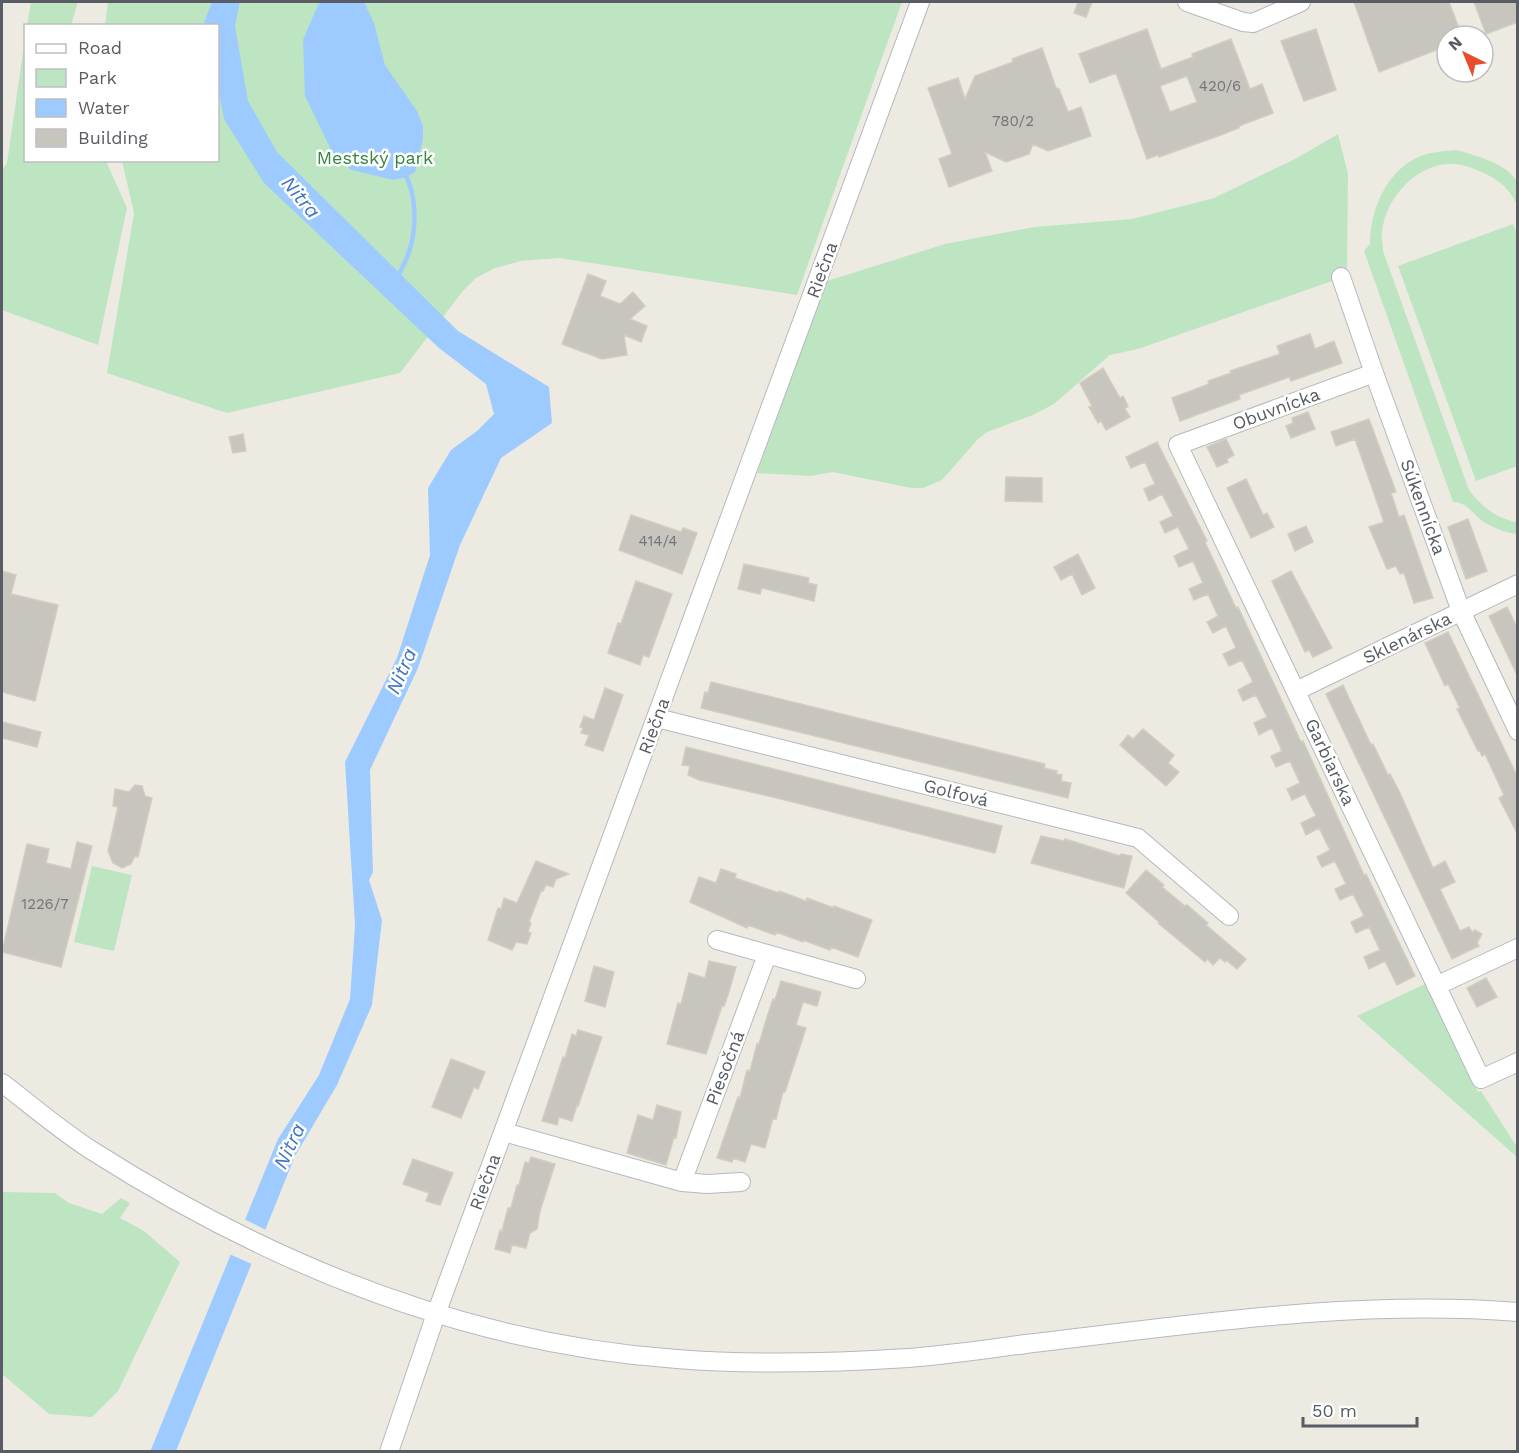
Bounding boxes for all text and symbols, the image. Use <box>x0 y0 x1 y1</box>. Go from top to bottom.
legend <box>24 24 219 162</box>
north arrow <box>1435 24 1495 84</box>
text: N <box>1444 32 1466 54</box>
text: Road <box>78 37 122 58</box>
text: Park <box>78 67 117 88</box>
house number: 420/6 <box>1199 77 1241 95</box>
text: Water <box>78 97 130 118</box>
house number: 780/2 <box>992 112 1034 130</box>
text: Building <box>78 127 148 148</box>
park label: Mestský park <box>317 147 433 168</box>
water label: Nitra <box>277 171 325 223</box>
street label: Riečna <box>802 239 841 301</box>
street label: Obuvnícka <box>1229 383 1322 434</box>
street label: Súkennícka <box>1396 456 1450 557</box>
house number: 414/4 <box>638 532 678 550</box>
street label: Sklenárska <box>1359 607 1454 668</box>
water label: Nitra <box>381 645 421 697</box>
street label: Riečna <box>634 695 673 757</box>
street label: Garbiarska <box>1301 715 1360 809</box>
street label: Golfová <box>921 774 991 811</box>
house number: 1226/7 <box>21 895 69 913</box>
street label: Piesočná <box>701 1028 748 1108</box>
water label: Nitra <box>268 1119 310 1173</box>
street label: Riečna <box>465 1151 504 1213</box>
scale bar <box>1303 1390 1417 1428</box>
text: 50 m <box>1312 1400 1357 1421</box>

